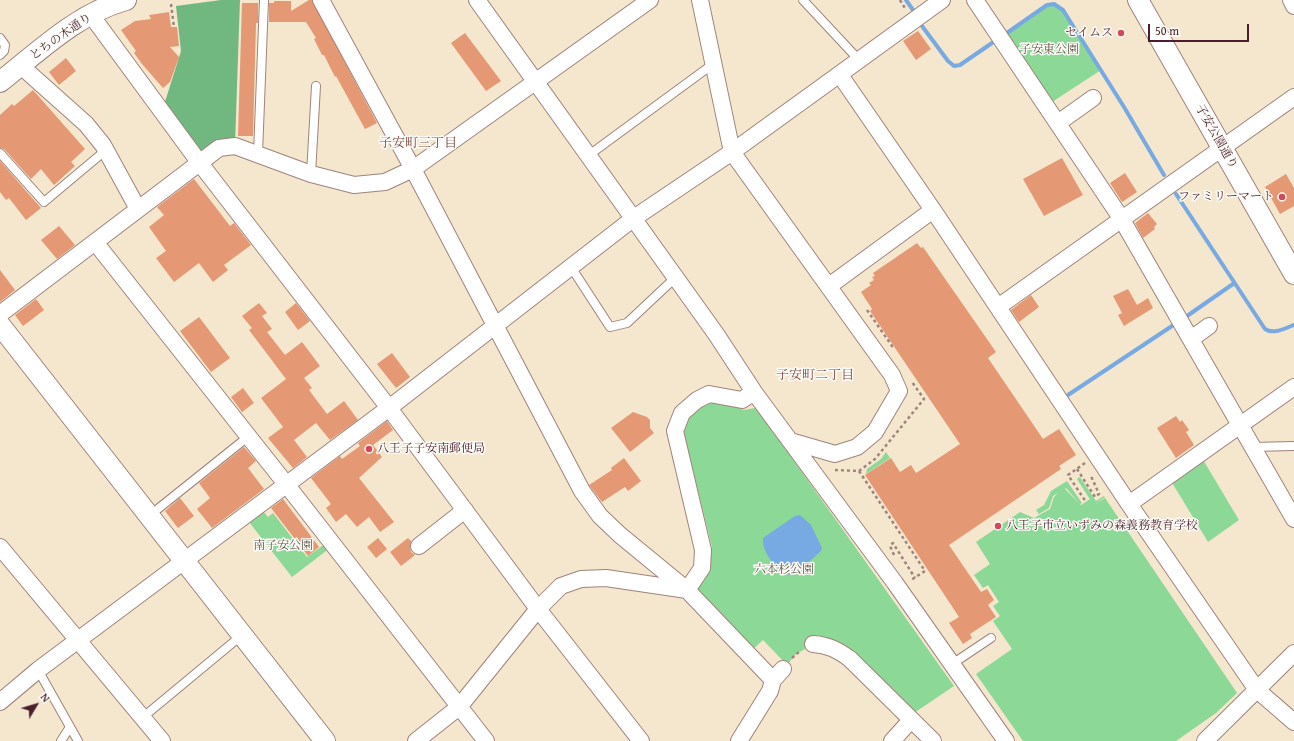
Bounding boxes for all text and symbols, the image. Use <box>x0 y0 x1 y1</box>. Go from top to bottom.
street label: とちの木通り <box>27 10 95 64</box>
scale bar <box>1150 16 1251 42</box>
text: 50 m <box>1155 22 1179 39</box>
place label: セイムス <box>1065 26 1113 40</box>
marker: セイムス <box>1116 28 1126 38</box>
park label: 子安東公園 <box>1019 43 1079 57</box>
street label: 子安公園通り <box>1192 102 1240 172</box>
district label: 子安町三丁目 <box>379 136 457 152</box>
place label: ファミリーマート <box>1178 190 1274 204</box>
marker: ファミリーマート <box>1277 192 1287 202</box>
district label: 子安町二丁目 <box>776 368 854 384</box>
place label: 八王子子安南郵便局 <box>377 442 485 456</box>
marker: 八王子子安南郵便局 <box>364 444 374 454</box>
place label: 八王子市立いずみの森義務教育学校 <box>1006 519 1198 533</box>
marker: 八王子市立いずみの森義務教育学校 <box>993 521 1003 531</box>
park label: 南子安公園 <box>253 539 313 553</box>
park label: 六本杉公園 <box>754 563 814 577</box>
north arrow <box>16 685 56 725</box>
text: N <box>37 690 54 705</box>

